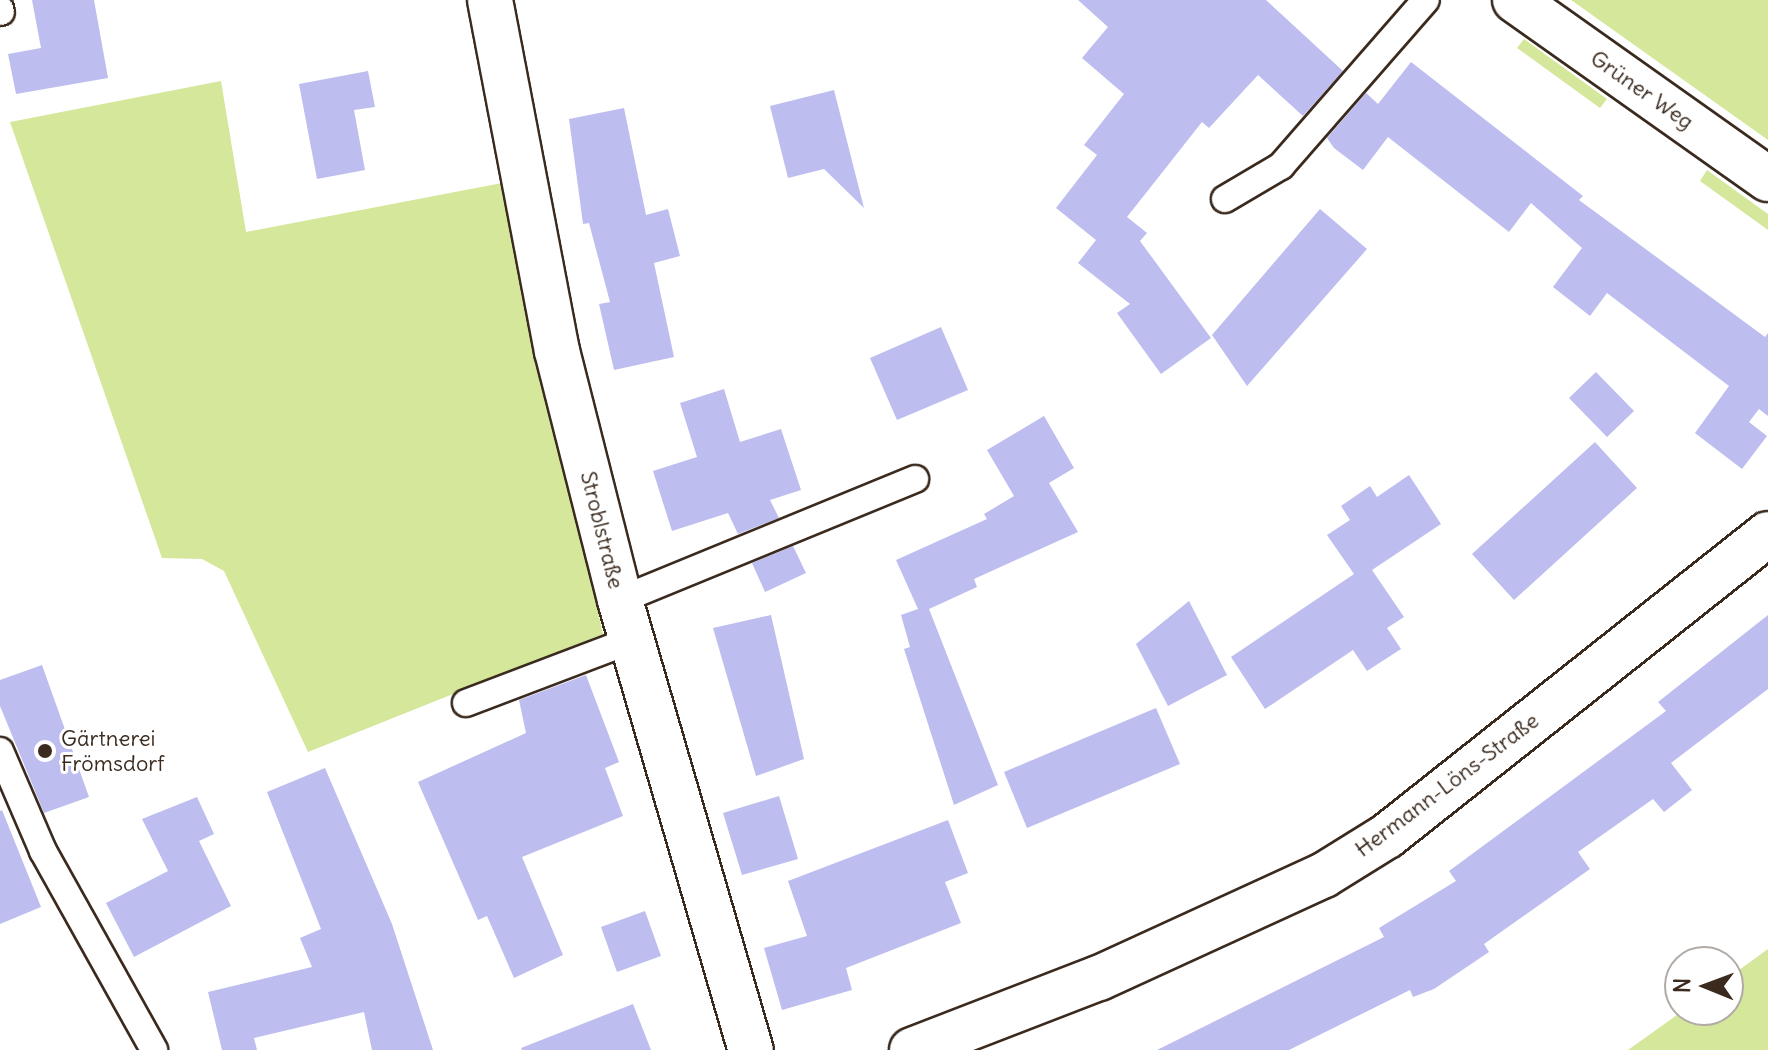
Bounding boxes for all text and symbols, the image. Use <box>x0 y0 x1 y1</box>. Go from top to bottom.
street label: Grüner Weg <box>1585 45 1699 135</box>
street label: Stroblstraße <box>575 469 629 591</box>
street label: Hermann-Löns-Straße <box>1350 707 1544 863</box>
place label: Gärtnerei Frömsdorf <box>61 725 164 776</box>
marker: Gärtnerei Frömsdorf <box>36 742 54 760</box>
north arrow <box>1664 946 1744 1026</box>
text: N <box>1668 978 1696 993</box>

